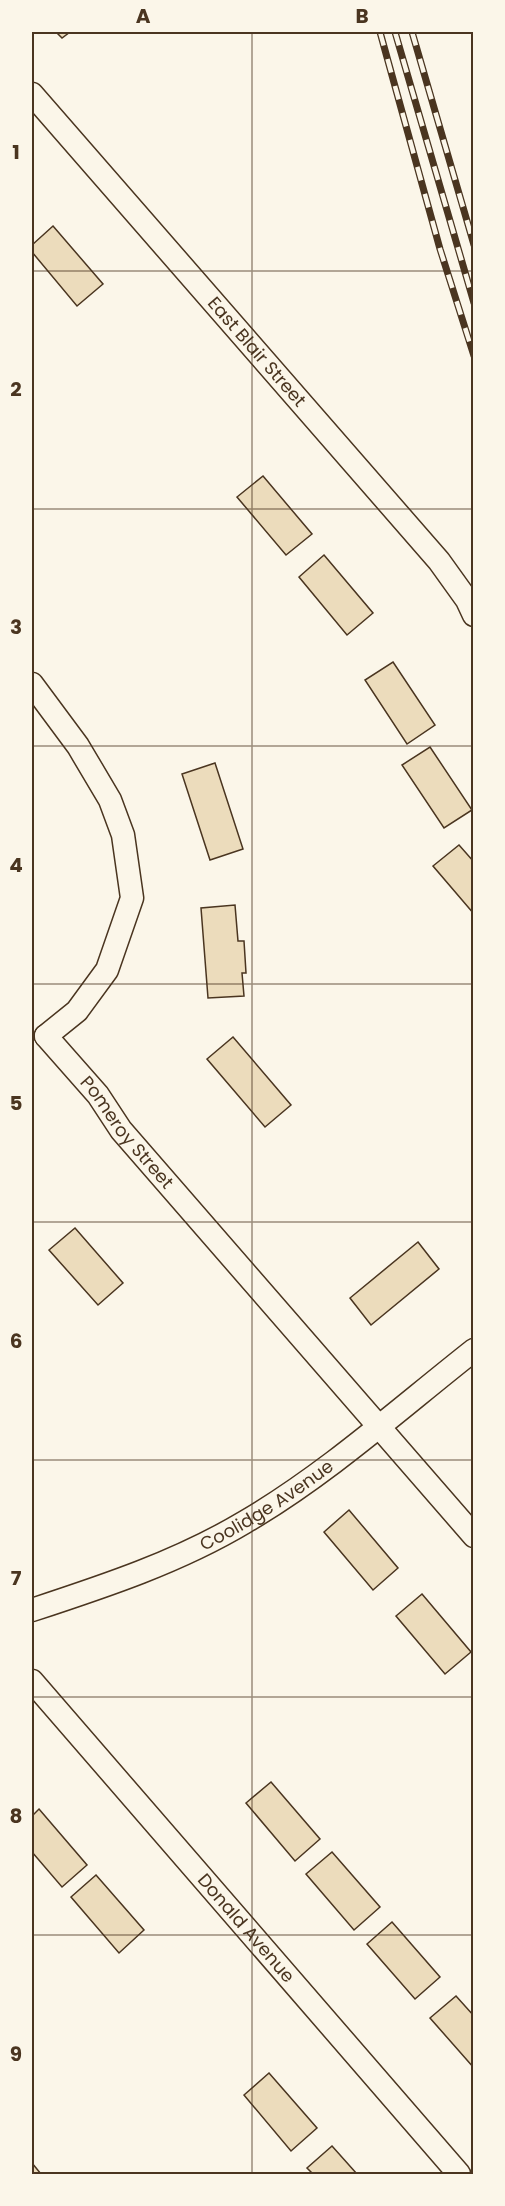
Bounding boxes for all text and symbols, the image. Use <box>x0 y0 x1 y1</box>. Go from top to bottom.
text: A <box>136 2 151 30</box>
text: B <box>355 2 369 30</box>
text: 1 <box>12 138 20 166</box>
street label: East Blair Street <box>202 291 312 412</box>
text: 2 <box>10 375 22 403</box>
text: 3 <box>10 613 22 641</box>
text: 4 <box>9 851 23 879</box>
street label: Pomeroy Street <box>75 1070 180 1194</box>
text: 5 <box>10 1089 23 1117</box>
text: 6 <box>10 1327 22 1355</box>
street label: Coolidge Avenue <box>195 1454 338 1556</box>
text: 7 <box>11 1564 22 1592</box>
text: 8 <box>10 1802 22 1830</box>
street label: Donald Avenue <box>192 1868 301 1988</box>
text: 9 <box>10 2040 22 2068</box>

